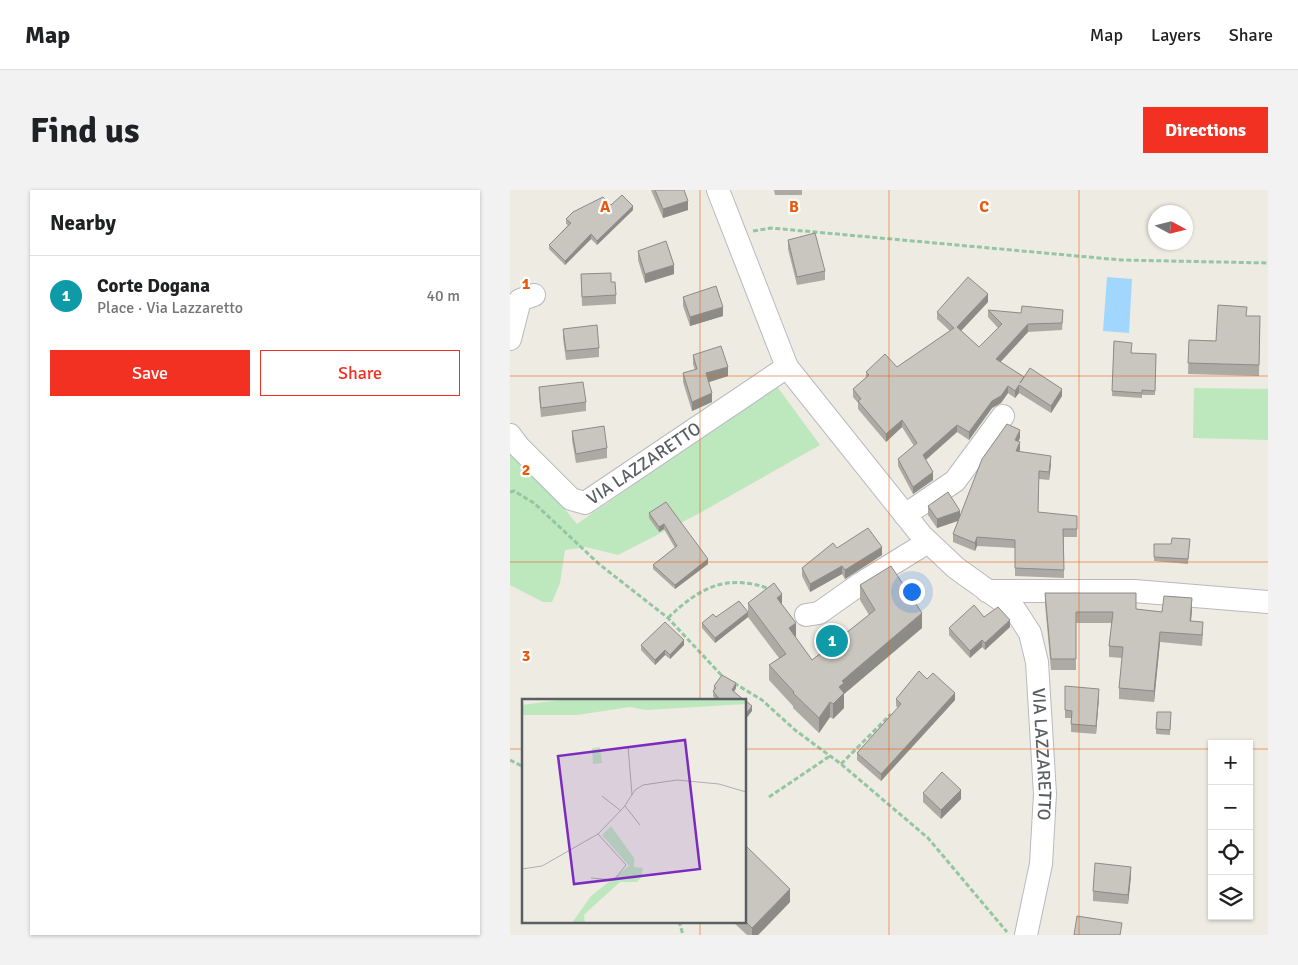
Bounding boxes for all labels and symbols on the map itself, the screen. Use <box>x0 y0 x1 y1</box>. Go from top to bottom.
text: A <box>600 197 611 217</box>
text: B <box>789 197 799 217</box>
text: C <box>979 197 989 217</box>
north arrow <box>1148 205 1193 250</box>
text: 1 <box>522 274 531 294</box>
street label: VIA LAZZARETTO <box>583 417 705 510</box>
text: 2 <box>522 460 530 480</box>
your location <box>899 579 925 605</box>
pin: 1 <box>816 622 848 660</box>
text: 3 <box>522 646 530 666</box>
street label: VIA LAZZARETTO <box>1028 687 1056 821</box>
inset map <box>522 699 746 922</box>

